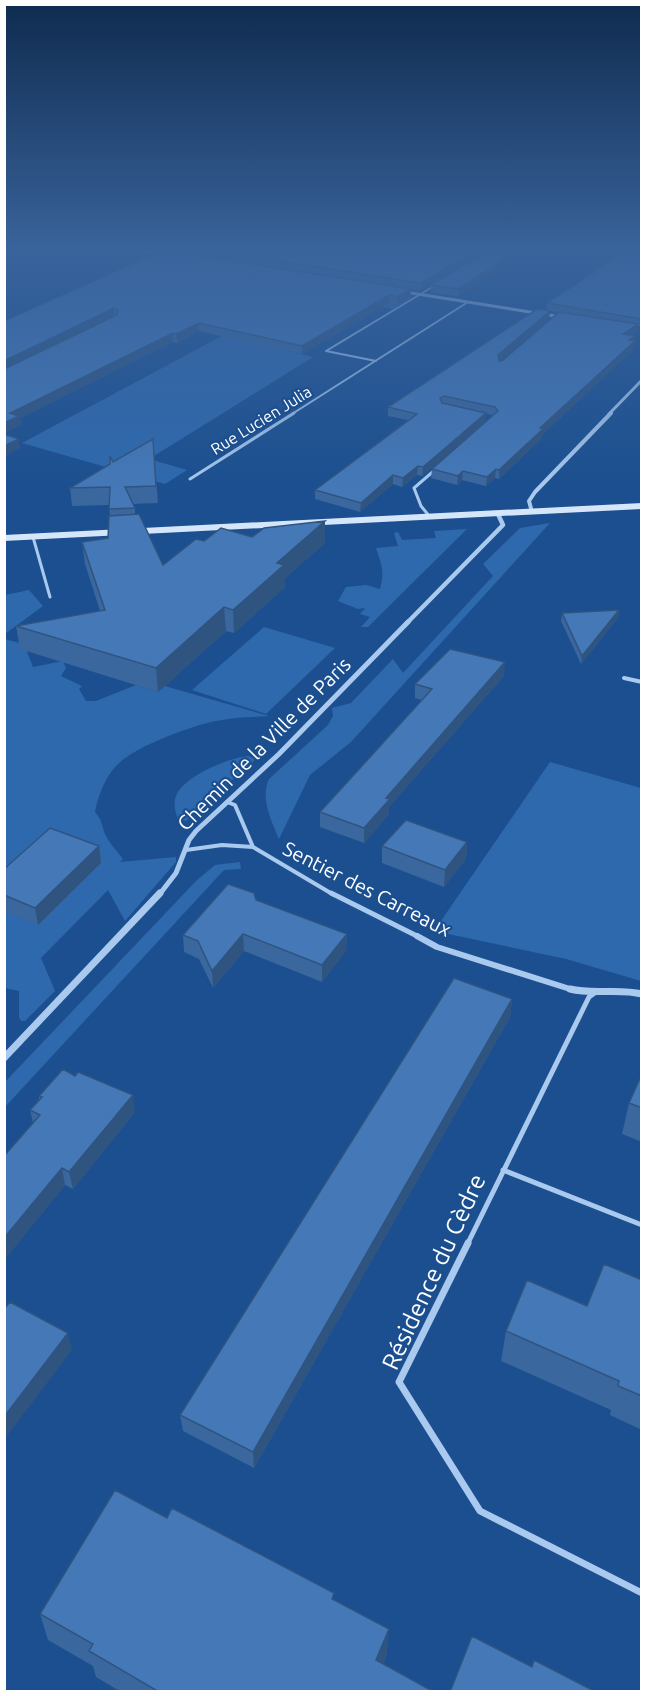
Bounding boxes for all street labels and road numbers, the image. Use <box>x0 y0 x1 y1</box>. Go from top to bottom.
street label: Rue Lucien Julia <box>207 382 315 458</box>
street label: Chemin de la Ville de Paris <box>172 652 355 835</box>
street label: Sentier des Carreaux <box>279 836 455 941</box>
street label: Résidence du Cèdre <box>376 1170 491 1374</box>

